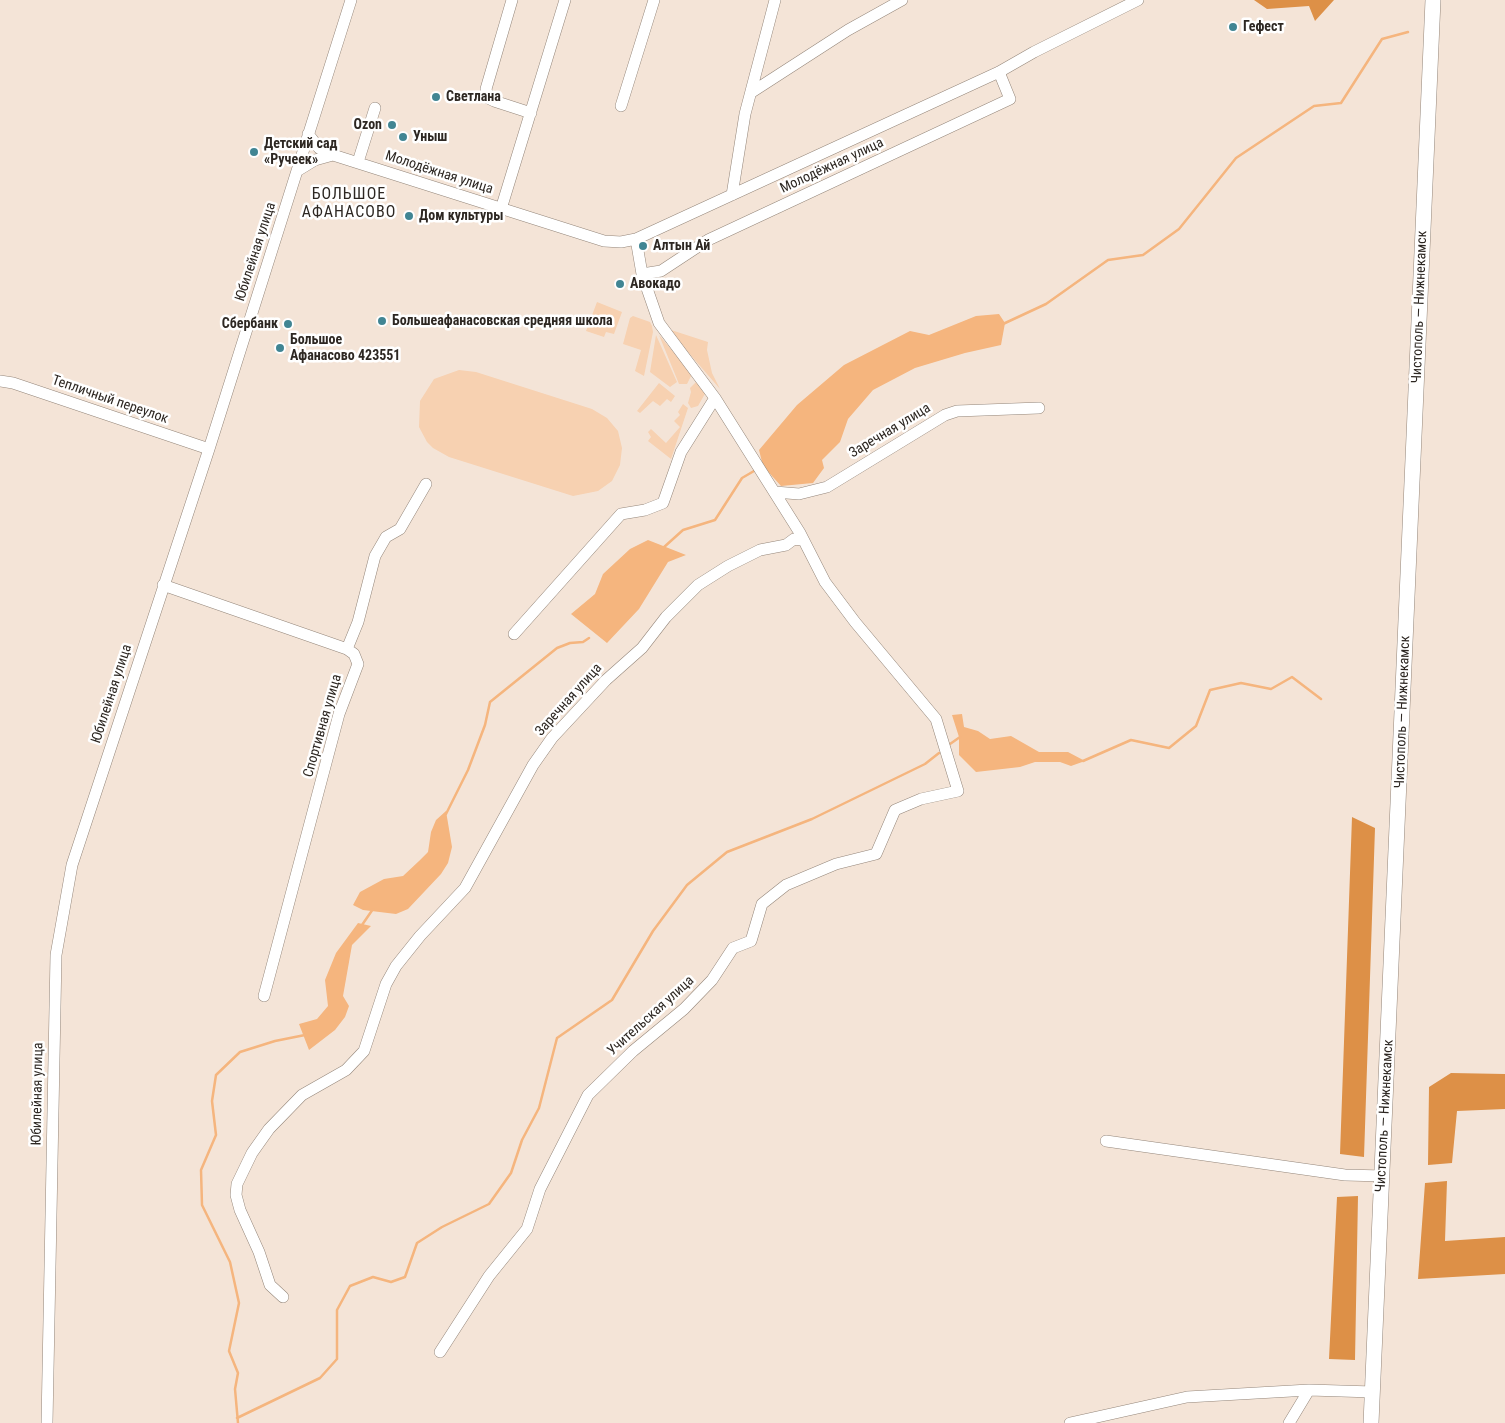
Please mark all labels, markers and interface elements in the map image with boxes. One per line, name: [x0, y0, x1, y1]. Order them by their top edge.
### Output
place label: Гефест: [1243, 19, 1284, 35]
marker: Гефест: [1227, 21, 1239, 33]
place label: Светлана: [446, 89, 501, 105]
marker: Светлана: [430, 91, 442, 103]
place label: Ozon: [353, 117, 382, 133]
marker: Ozon: [386, 119, 398, 131]
place label: Уныш: [413, 129, 447, 145]
marker: Уныш: [397, 131, 409, 143]
street label: Молодёжная улица: [778, 135, 886, 197]
place label: Детский сад «Ручеек»: [264, 136, 337, 168]
marker: Детский сад «Ручеек»: [248, 146, 260, 158]
street label: Молодёжная улица: [383, 148, 495, 198]
district label: БОЛЬШОЕ АФАНАСОВО: [301, 185, 397, 223]
street label: Юбилейная улица: [232, 200, 280, 304]
place label: Дом культуры: [419, 208, 503, 224]
marker: Дом культуры: [403, 210, 415, 222]
street label: Чистополь — Нижнекамск: [1409, 230, 1431, 384]
place label: Алтын Ай: [653, 238, 710, 254]
marker: Алтын Ай: [637, 240, 649, 252]
place label: Авокадо: [630, 276, 681, 292]
marker: Авокадо: [614, 278, 626, 290]
place label: Большеафанасовская средняя школа: [392, 313, 613, 329]
marker: Большеафанасовская средняя школа: [376, 315, 388, 327]
place label: Сбербанк: [222, 316, 278, 332]
marker: Сбербанк: [282, 318, 294, 330]
place label: Большое Афанасово 423551: [290, 332, 400, 364]
marker: Большое Афанасово 423551: [274, 342, 286, 354]
street label: Тепличный переулок: [50, 372, 170, 428]
street label: Заречная улица: [846, 400, 934, 462]
street label: Чистополь — Нижнекамск: [1392, 635, 1414, 789]
street label: Юбилейная улица: [88, 642, 136, 746]
street label: Заречная улица: [532, 660, 606, 740]
street label: Спортивная улица: [300, 673, 346, 779]
street label: Учительская улица: [604, 973, 698, 1059]
street label: Чистополь — Нижнекамск: [1373, 1039, 1397, 1193]
street label: Юбилейная улица: [29, 1042, 47, 1146]

